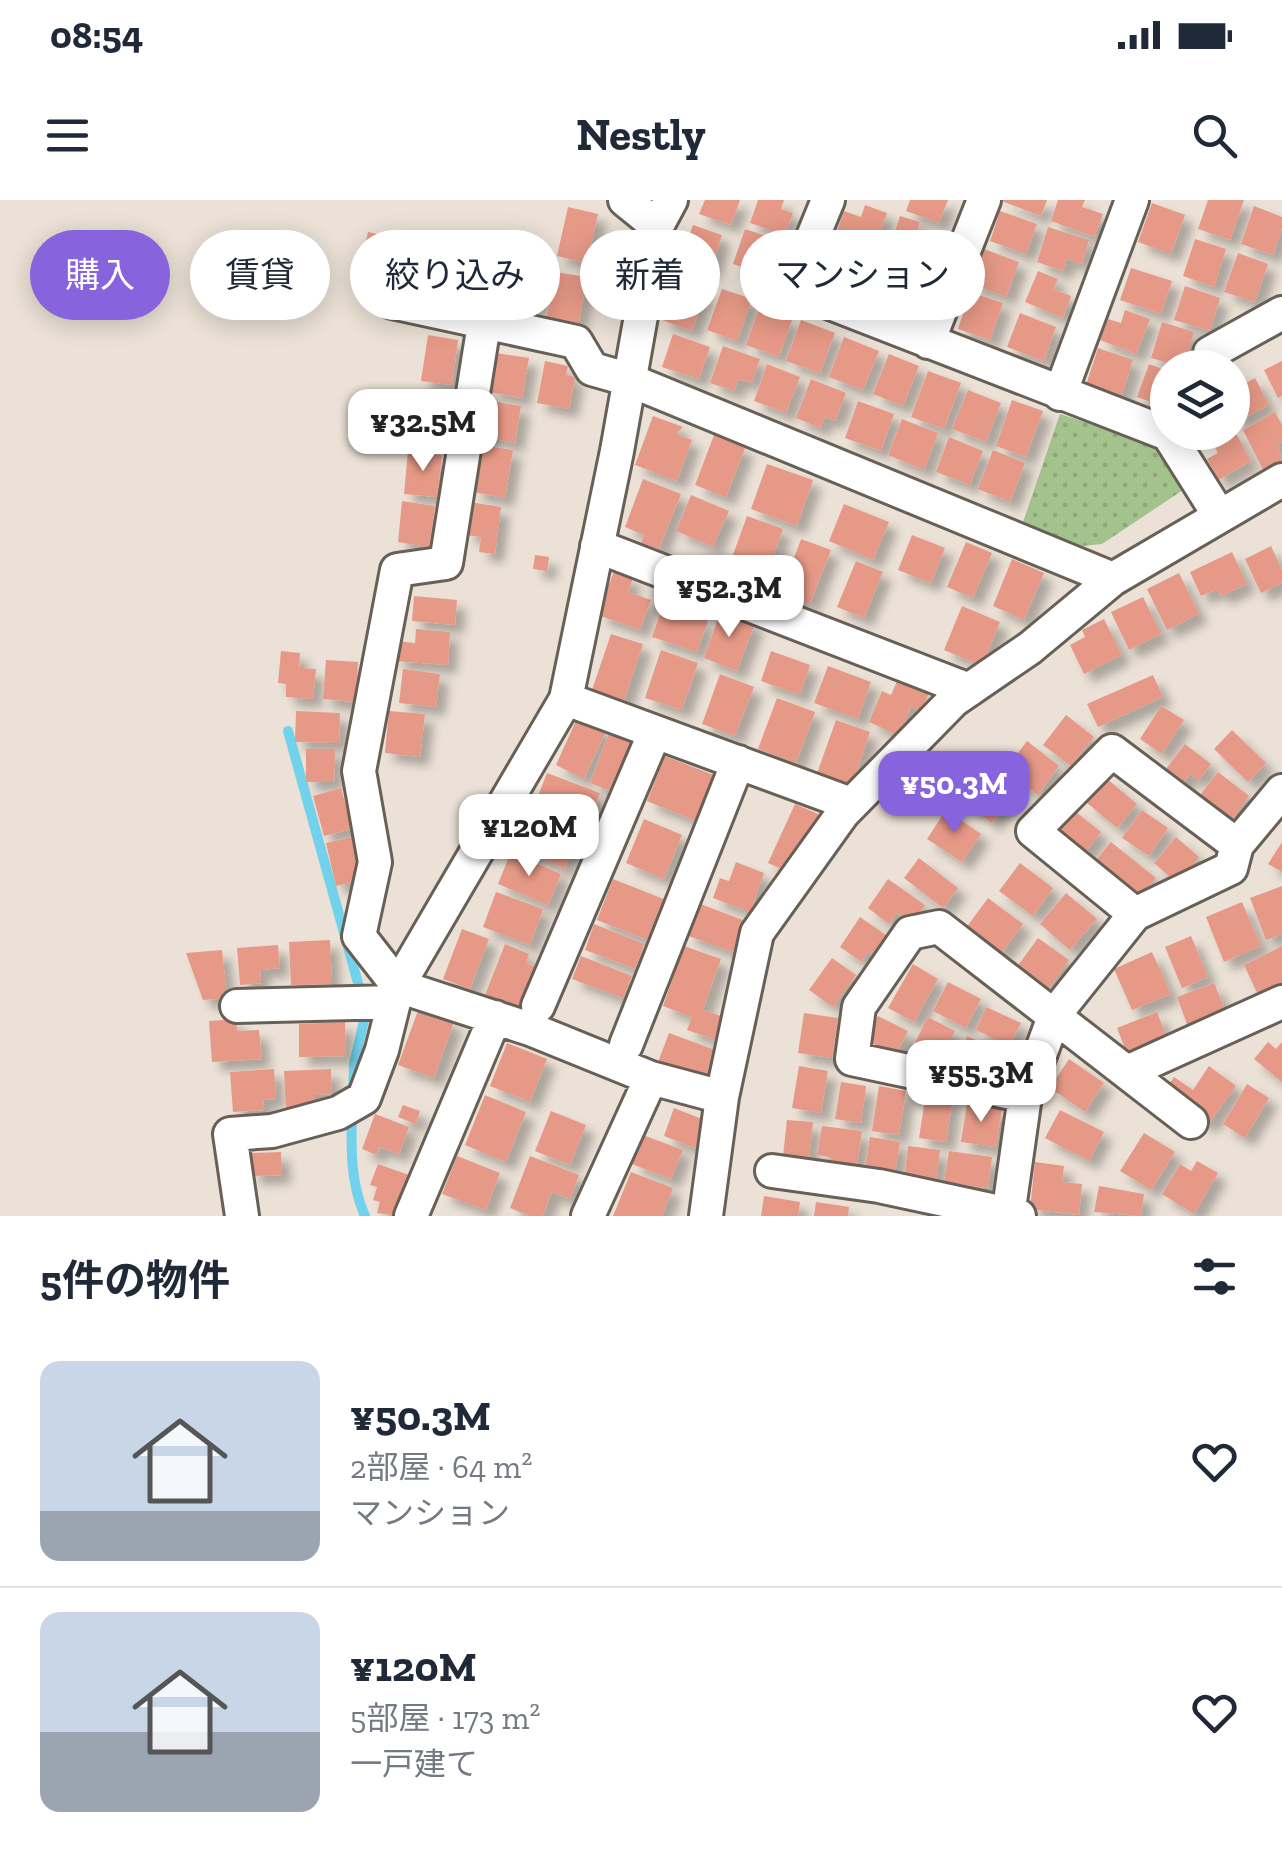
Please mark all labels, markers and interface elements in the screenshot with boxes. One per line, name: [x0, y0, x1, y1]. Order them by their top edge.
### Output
text: 08:54: [50, 12, 143, 58]
icon: menu: [40, 108, 95, 163]
text: Nestly: [576, 108, 706, 162]
icon: search: [1187, 108, 1242, 163]
chip: 購入: [30, 230, 170, 320]
chip: 賃貸: [190, 230, 330, 320]
chip: 絞り込み: [350, 230, 560, 320]
chip: 新着: [580, 230, 720, 320]
chip: マンション: [740, 230, 985, 320]
map controls: [1150, 350, 1250, 450]
button: layers: [1150, 350, 1250, 450]
pin: ¥32.5M: [342, 389, 504, 474]
text: ¥32.5M: [370, 402, 476, 440]
pin: ¥52.3M: [648, 555, 810, 640]
text: ¥52.3M: [676, 568, 782, 606]
pin: ¥50.3M: [873, 751, 1035, 836]
text: ¥50.3M: [900, 764, 1008, 802]
pin: ¥120M: [459, 794, 599, 879]
text: ¥120M: [481, 807, 577, 845]
pin: ¥55.3M: [900, 1040, 1062, 1125]
text: ¥55.3M: [928, 1053, 1034, 1091]
icon: filters: [1187, 1249, 1242, 1304]
text: 5件の物件: [40, 1255, 230, 1306]
text: ¥50.3M: [350, 1390, 491, 1441]
icon: home: [120, 1401, 240, 1521]
icon: heart: [1187, 1434, 1242, 1489]
text: 2部屋 · 64 m²: [350, 1448, 532, 1486]
text: マンション: [350, 1494, 510, 1532]
text: ¥120M: [350, 1641, 477, 1692]
icon: home: [120, 1652, 240, 1772]
icon: heart: [1187, 1685, 1242, 1740]
text: 5部屋 · 173 m²: [350, 1699, 540, 1737]
text: 一戸建て: [350, 1745, 478, 1783]

